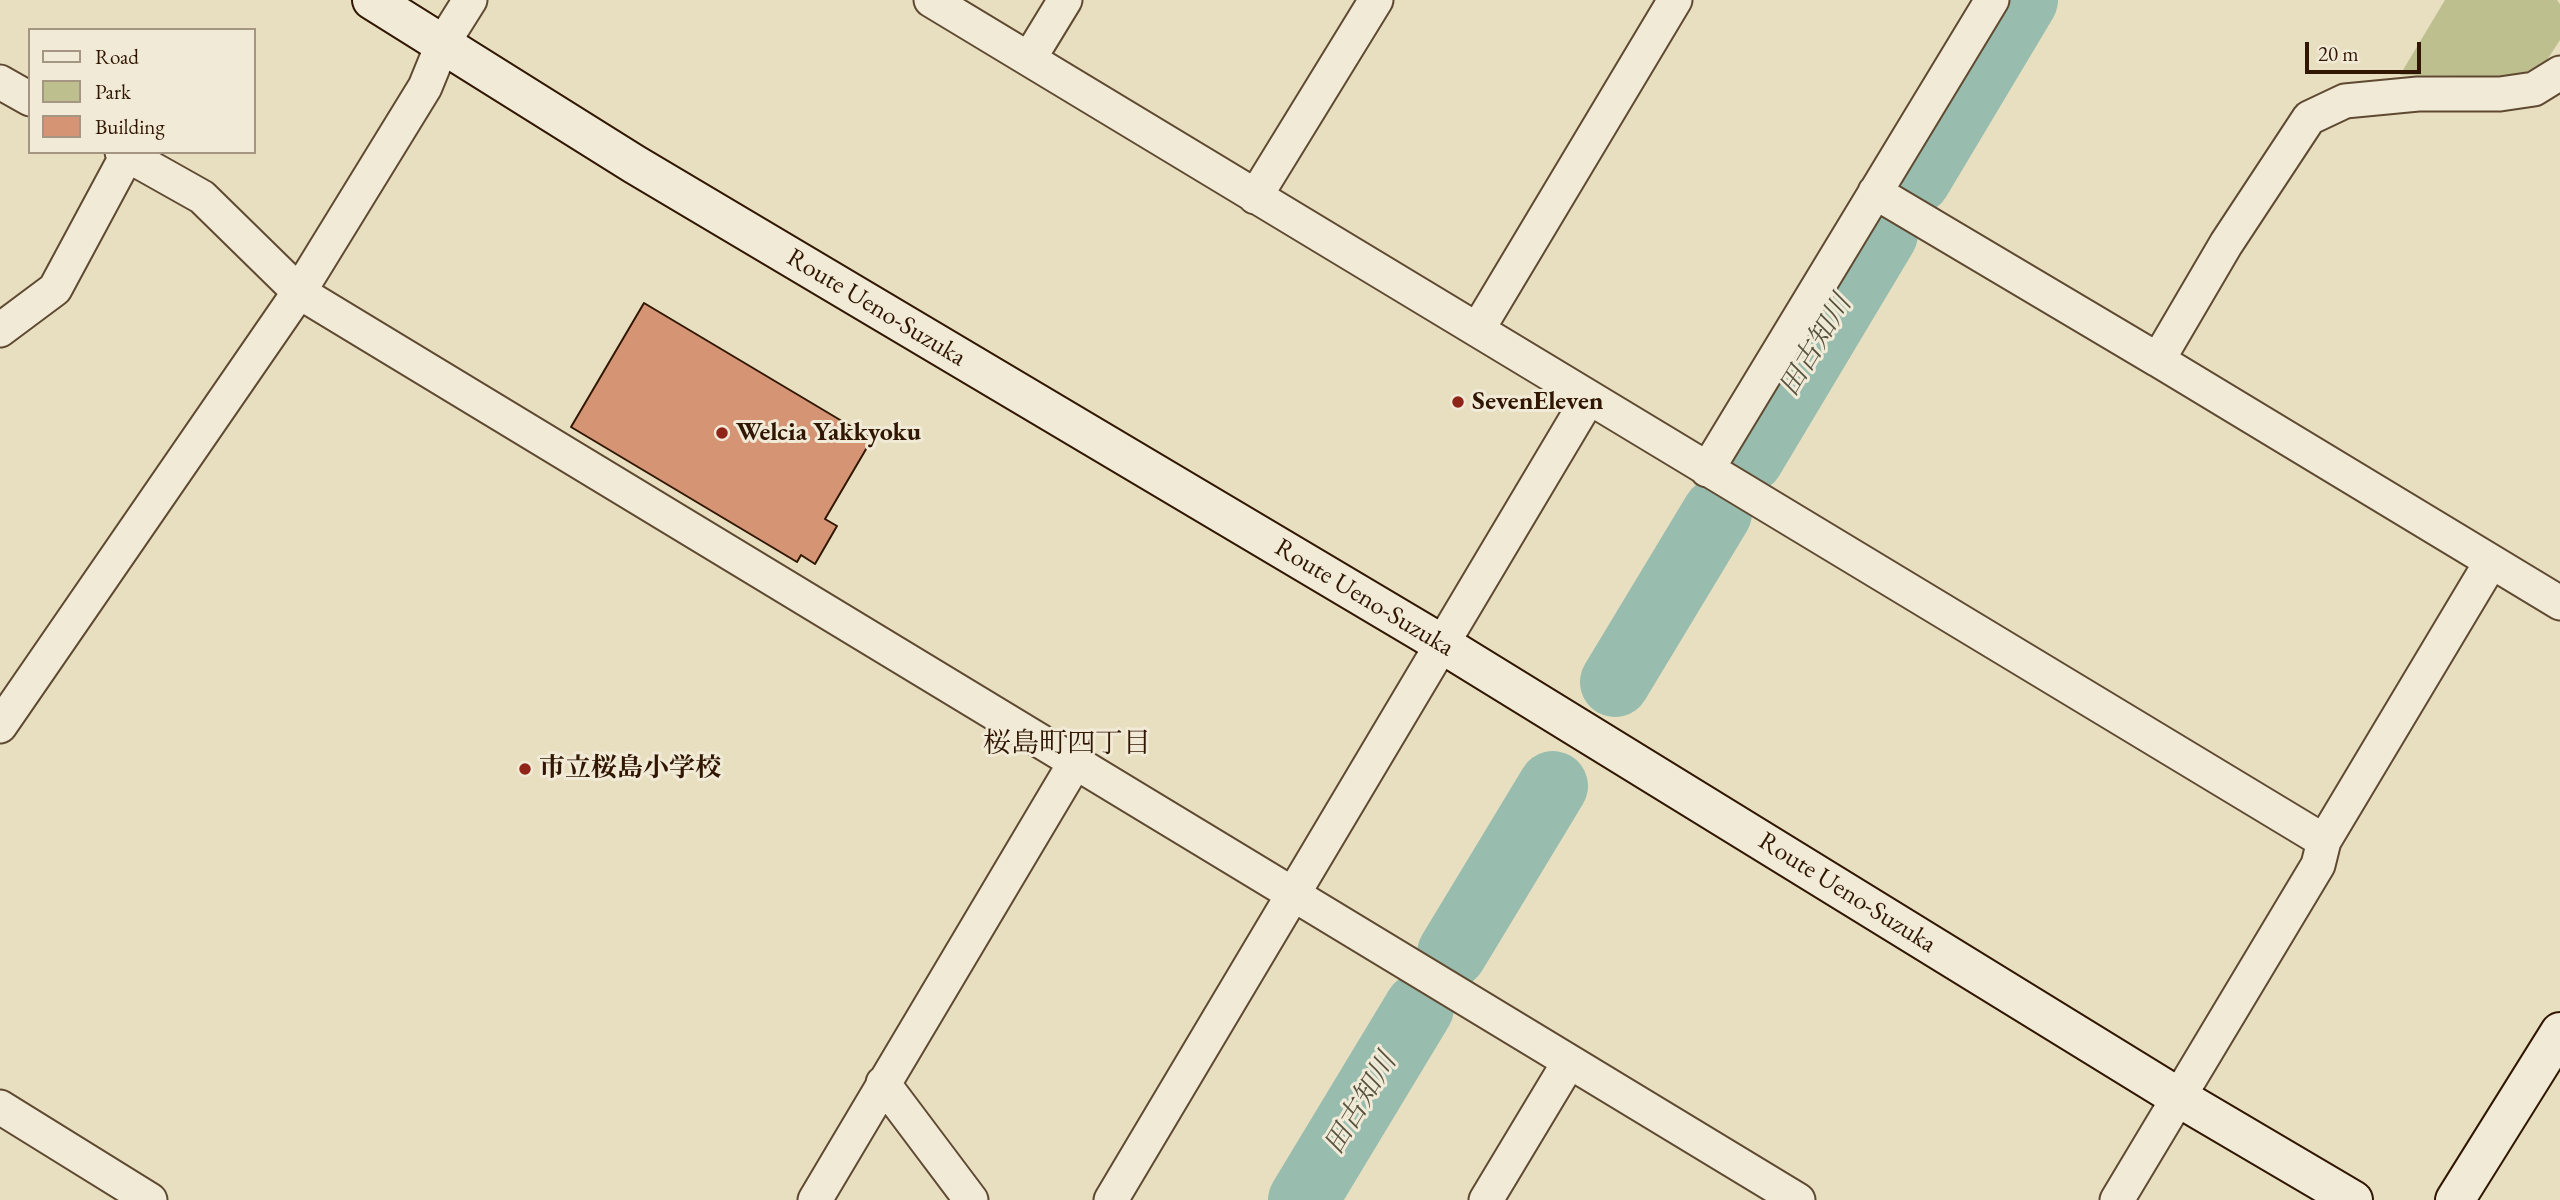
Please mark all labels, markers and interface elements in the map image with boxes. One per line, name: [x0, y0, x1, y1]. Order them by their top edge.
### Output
legend: [28, 28, 256, 154]
scale bar: [2308, 28, 2424, 72]
text: 20 m: [2318, 40, 2359, 67]
text: Road: [95, 43, 139, 70]
text: Park: [95, 78, 131, 105]
text: Building: [95, 113, 165, 140]
street label: Route Ueno-Suzuka: [781, 242, 971, 374]
water label: 田古知川: [1773, 289, 1859, 403]
place label: SevenEleven: [1472, 386, 1604, 418]
marker: SevenEleven: [1450, 394, 1466, 410]
place label: Welcia Yakkyoku: [736, 417, 921, 449]
marker: Welcia Yakkyoku: [714, 425, 730, 441]
street label: Route Ueno-Suzuka: [1269, 532, 1459, 664]
district label: 桜島町四丁目: [983, 727, 1151, 761]
place label: 市立桜島小学校: [539, 753, 721, 785]
marker: 市立桜島小学校: [517, 761, 533, 777]
street label: Route Ueno-Suzuka: [1752, 826, 1942, 960]
water label: 田古知川: [1318, 1047, 1404, 1161]

